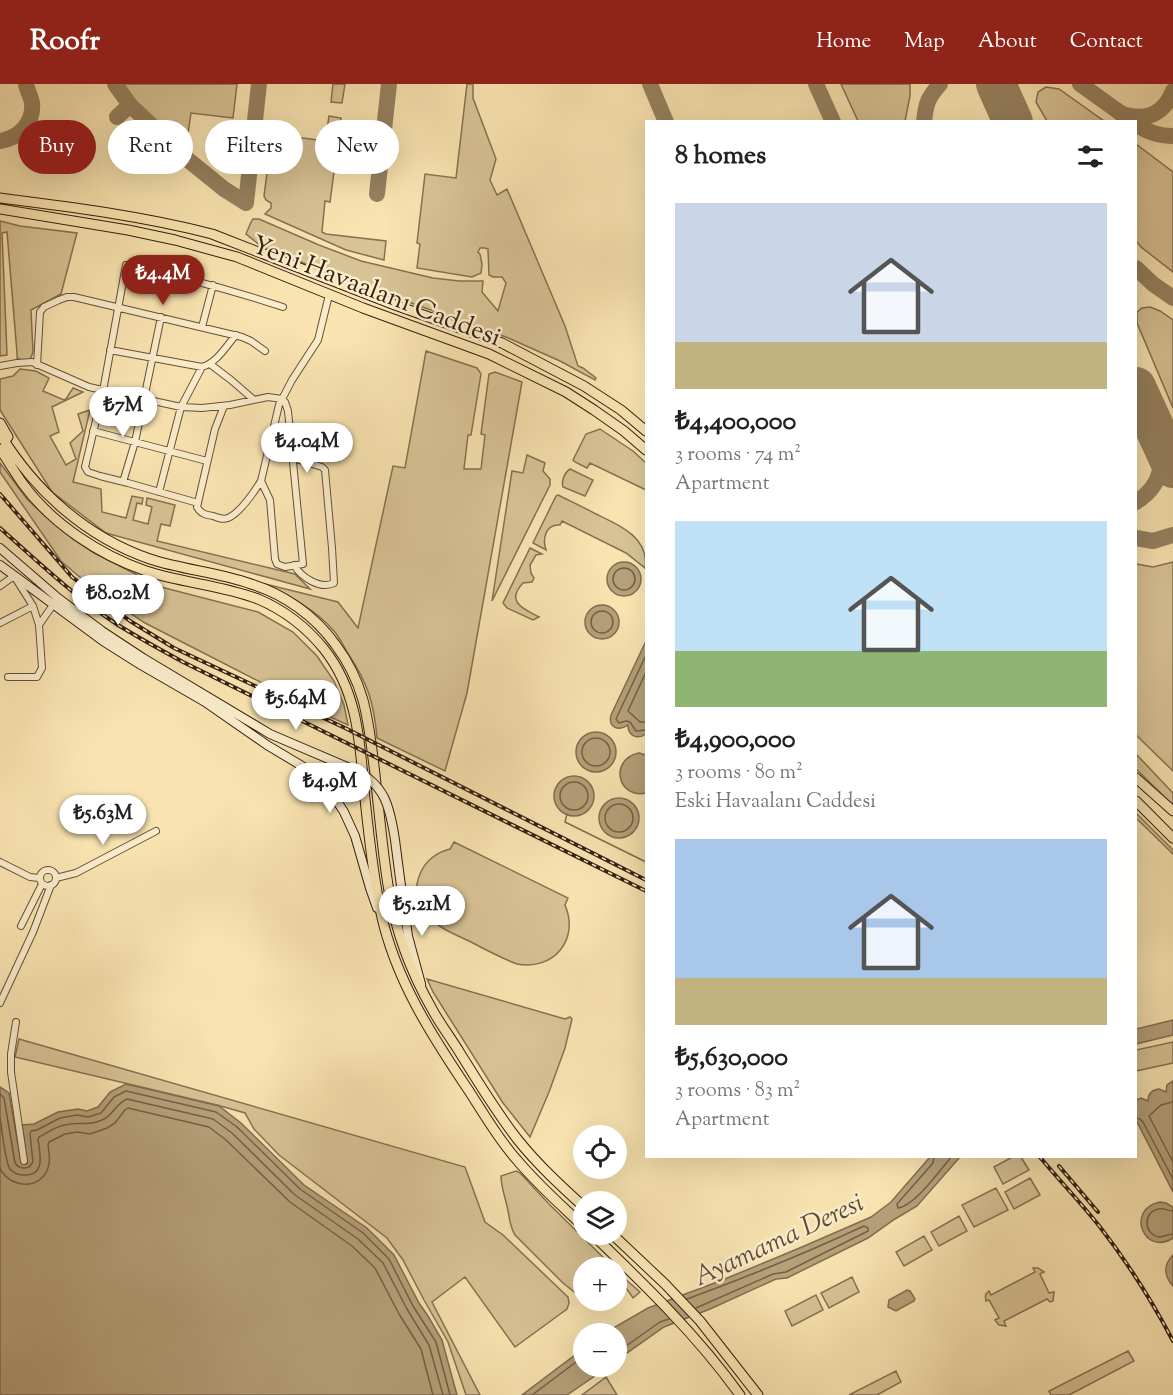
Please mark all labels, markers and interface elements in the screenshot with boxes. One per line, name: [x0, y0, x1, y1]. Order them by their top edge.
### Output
text: Roofr: [30, 22, 100, 62]
text: Home: [816, 27, 871, 57]
text: Map: [904, 27, 945, 57]
text: About: [978, 27, 1037, 57]
text: Contact: [1070, 27, 1143, 57]
chip: Buy: [18, 120, 96, 174]
chip: Rent: [108, 120, 193, 174]
chip: Filters: [205, 120, 303, 174]
chip: New: [315, 120, 399, 174]
text: 8 homes: [675, 138, 766, 175]
icon: filters: [1074, 140, 1107, 173]
street label: Yeni Havaalanı Caddesi: [246, 228, 506, 357]
icon: home: [837, 242, 945, 350]
pin: ₺4.4M: [121, 255, 205, 306]
text: ₺4.4M: [135, 260, 191, 289]
pin: ₺7M: [94, 387, 152, 438]
text: ₺7M: [103, 392, 143, 421]
text: ₺4,400,000: [675, 404, 796, 441]
pin: ₺4.04M: [258, 423, 356, 474]
text: ₺4.04M: [275, 428, 339, 457]
text: 3 rooms · 74 m²: [675, 441, 801, 470]
text: Apartment: [675, 470, 770, 499]
icon: home: [837, 560, 945, 668]
pin: ₺8.02M: [69, 575, 167, 626]
text: ₺8.02M: [86, 580, 150, 609]
pin: ₺5.64M: [247, 680, 345, 731]
text: ₺5.64M: [266, 685, 326, 714]
text: ₺4,900,000: [675, 722, 795, 759]
text: 3 rooms · 80 m²: [675, 759, 803, 788]
pin: ₺4.9M: [288, 763, 372, 814]
text: ₺4.9M: [303, 768, 357, 797]
text: Eski Havaalanı Caddesi: [675, 788, 876, 817]
pin: ₺5.63M: [54, 795, 152, 846]
text: ₺5.63M: [73, 800, 133, 829]
icon: home: [837, 878, 945, 986]
pin: ₺5.21M: [373, 886, 471, 937]
text: ₺5.21M: [393, 891, 451, 920]
text: ₺5,630,000: [675, 1040, 788, 1077]
text: 3 rooms · 83 m²: [675, 1077, 800, 1106]
text: Apartment: [675, 1106, 770, 1135]
map controls: [573, 1125, 627, 1377]
button: locate: [573, 1125, 627, 1179]
water label: Ayamama Deresi: [688, 1185, 871, 1298]
button: layers: [573, 1191, 627, 1245]
button: +: [573, 1257, 627, 1311]
button: −: [573, 1323, 627, 1377]

